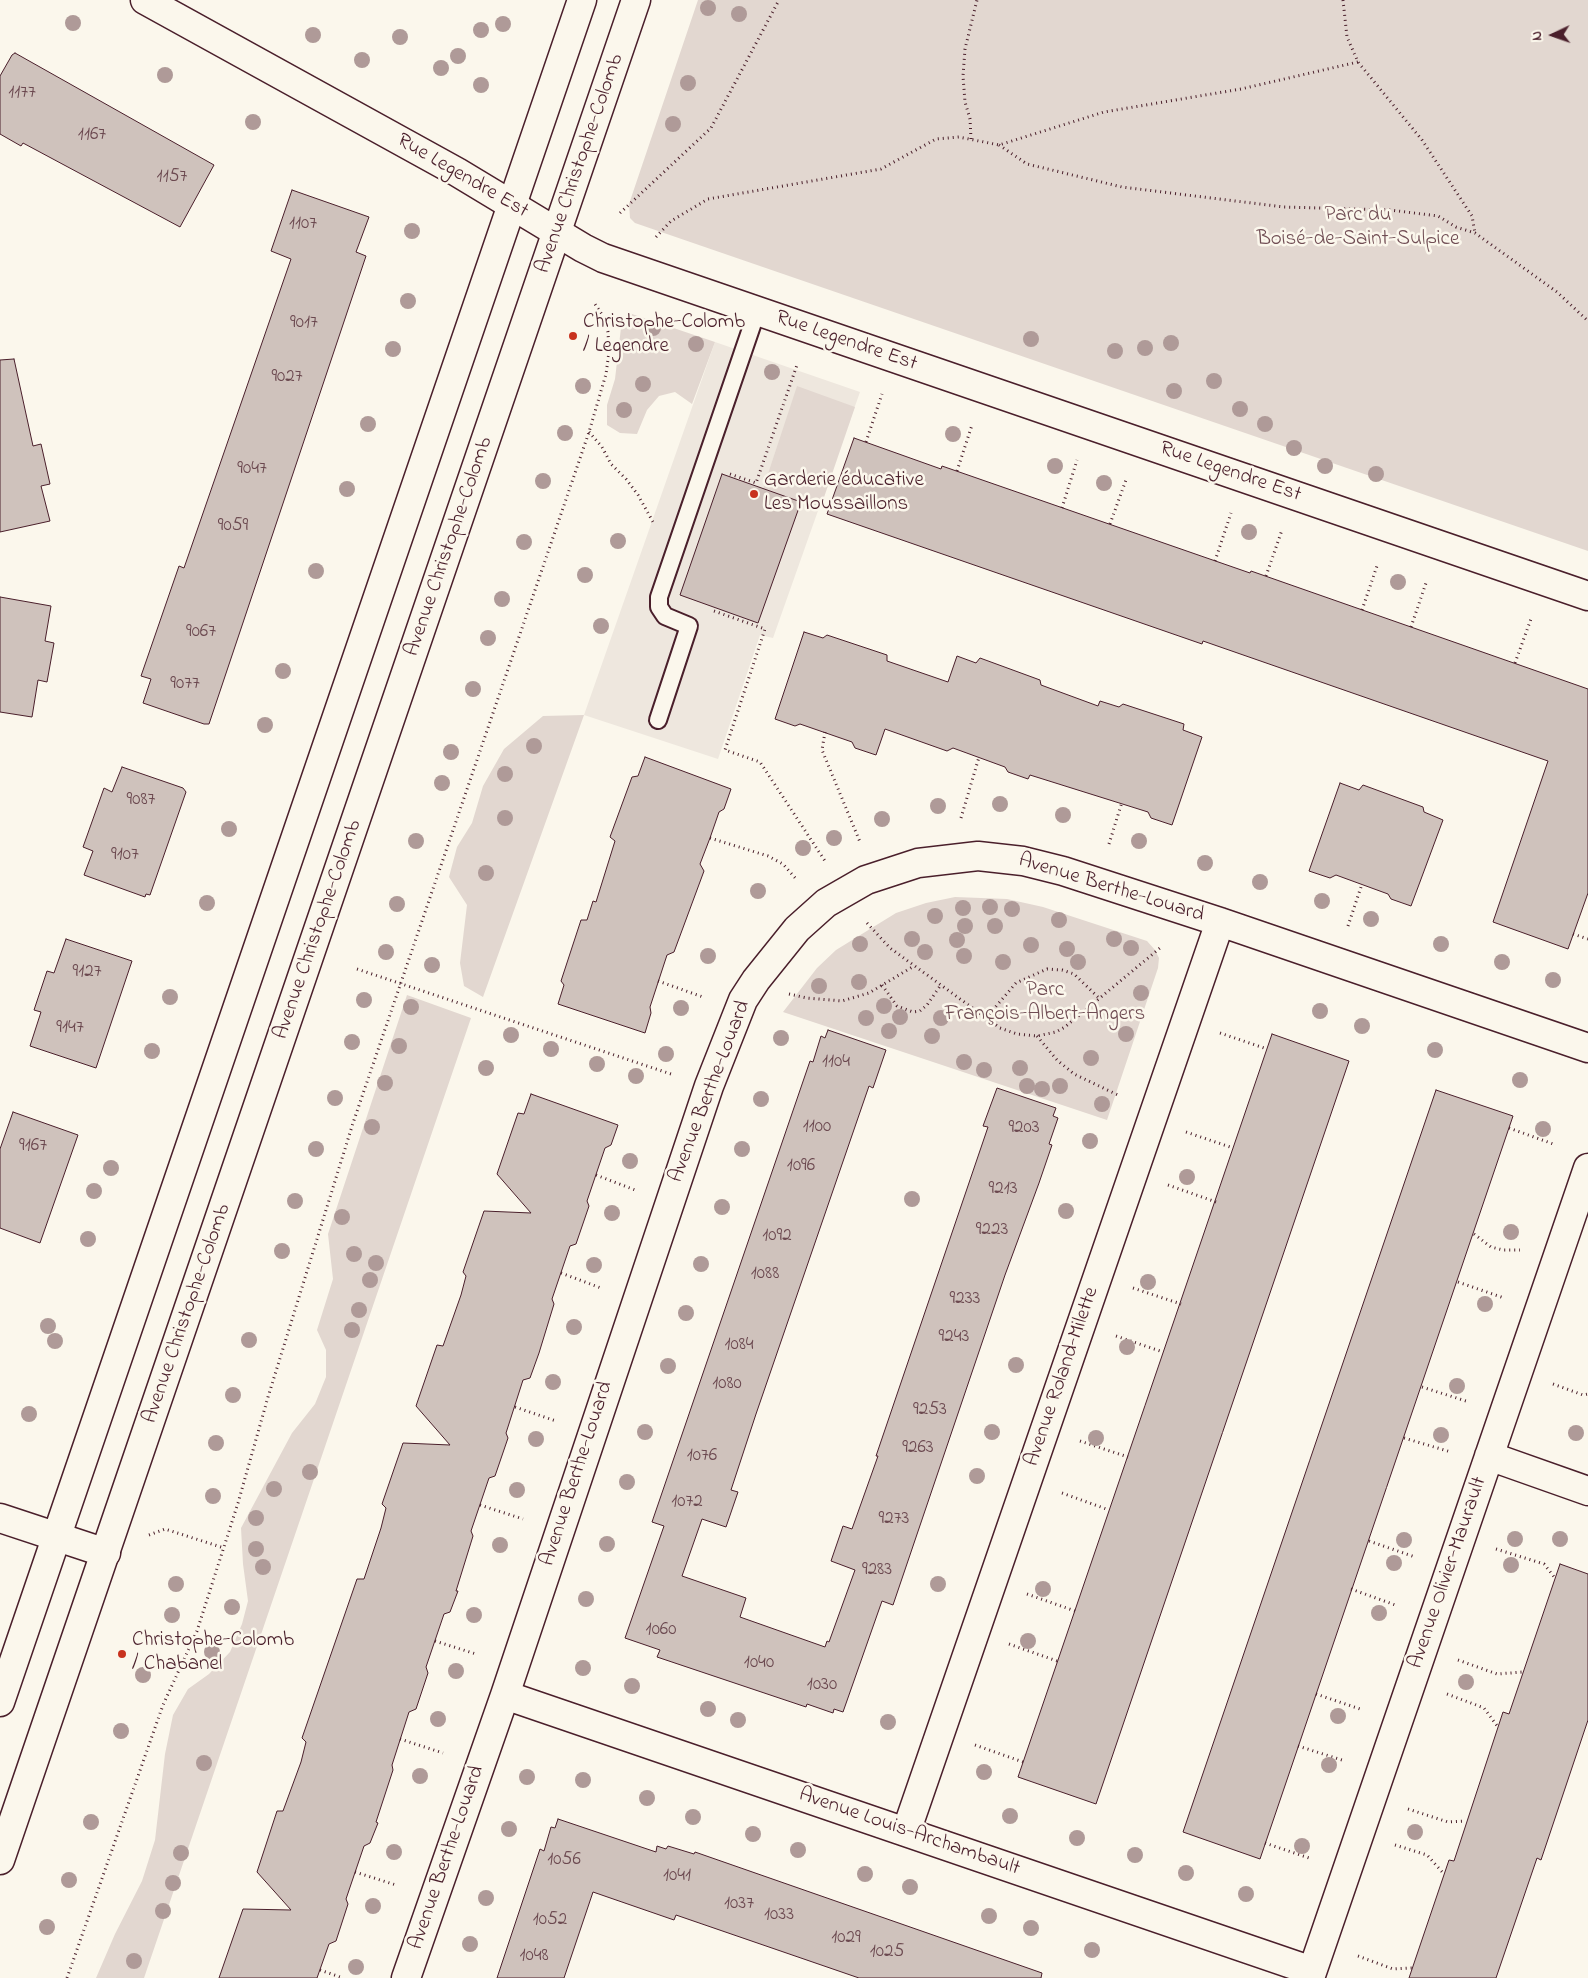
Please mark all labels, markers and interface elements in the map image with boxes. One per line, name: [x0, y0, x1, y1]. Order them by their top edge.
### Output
north arrow: [1528, 10, 1578, 60]
text: N: [1527, 31, 1548, 41]
street label: Avenue Christophe-Colomb: [532, 51, 630, 277]
house number: 1177: [8, 83, 36, 105]
house number: 1167: [78, 125, 106, 147]
street label: Rue Legendre Est: [392, 129, 532, 225]
house number: 1157: [157, 167, 187, 189]
park label: Parc du Boisé-de-Saint-Sulpice: [1257, 204, 1459, 254]
house number: 1107: [289, 214, 317, 236]
street label: Rue Legendre Est: [772, 306, 920, 378]
place label: Christophe-Colomb / Legendre: [583, 311, 745, 361]
house number: 9017: [290, 313, 318, 335]
marker: Christophe-Colomb / Legendre: [567, 330, 579, 342]
house number: 9027: [271, 367, 303, 389]
street label: Avenue Christophe-Colomb: [401, 434, 499, 660]
street label: Rue Legendre Est: [1156, 437, 1304, 509]
house number: 9047: [237, 459, 267, 481]
place label: Garderie éducative Les Moussaillons: [764, 469, 924, 519]
marker: Garderie éducative Les Moussaillons: [748, 488, 760, 500]
house number: 9059: [218, 516, 248, 538]
house number: 9067: [186, 622, 216, 644]
house number: 9077: [170, 674, 200, 696]
house number: 9087: [127, 790, 155, 812]
street label: Avenue Christophe-Colomb: [270, 817, 368, 1043]
house number: 9107: [111, 845, 139, 867]
street label: Avenue Berthe-Louard: [1015, 849, 1207, 929]
house number: 9127: [72, 962, 102, 984]
park label: Parc François-Albert-Angers: [945, 979, 1145, 1029]
street label: Avenue Berthe-Louard: [665, 998, 757, 1186]
house number: 9147: [56, 1018, 84, 1040]
house number: 1104: [822, 1052, 850, 1074]
house number: 1100: [803, 1117, 831, 1139]
house number: 9203: [1008, 1118, 1040, 1140]
house number: 9167: [19, 1136, 47, 1158]
house number: 1096: [787, 1156, 815, 1178]
house number: 9213: [988, 1179, 1018, 1201]
street label: Avenue Christophe-Colomb: [139, 1201, 237, 1427]
house number: 9223: [976, 1220, 1008, 1242]
house number: 1092: [762, 1226, 792, 1248]
house number: 1088: [751, 1264, 779, 1286]
street label: Avenue Roland-Milette: [1021, 1284, 1105, 1470]
house number: 9233: [950, 1289, 980, 1311]
house number: 9243: [939, 1327, 969, 1349]
house number: 1084: [724, 1335, 754, 1357]
house number: 1080: [712, 1374, 742, 1396]
street label: Avenue Berthe-Louard: [536, 1378, 620, 1570]
house number: 9253: [913, 1400, 947, 1422]
house number: 9263: [902, 1438, 934, 1460]
house number: 1076: [687, 1446, 717, 1468]
street label: Avenue Olivier-Maurault: [1404, 1474, 1494, 1672]
house number: 1072: [671, 1492, 703, 1514]
house number: 9273: [879, 1509, 909, 1531]
house number: 9283: [862, 1560, 892, 1582]
house number: 1060: [646, 1620, 676, 1642]
place label: Christophe-Colomb / Chabanel: [132, 1629, 294, 1679]
marker: Christophe-Colomb / Chabanel: [116, 1648, 128, 1660]
house number: 1040: [744, 1653, 774, 1675]
house number: 1030: [807, 1675, 837, 1697]
street label: Avenue Berthe-Louard: [405, 1763, 491, 1953]
street label: Avenue Louis-Archambault: [795, 1783, 1023, 1883]
house number: 1056: [547, 1850, 581, 1872]
house number: 1041: [663, 1866, 691, 1888]
house number: 1037: [724, 1894, 754, 1916]
house number: 1033: [764, 1905, 794, 1927]
house number: 1052: [533, 1910, 567, 1932]
house number: 1029: [831, 1928, 861, 1950]
house number: 1025: [870, 1942, 904, 1964]
house number: 1048: [519, 1946, 549, 1968]

